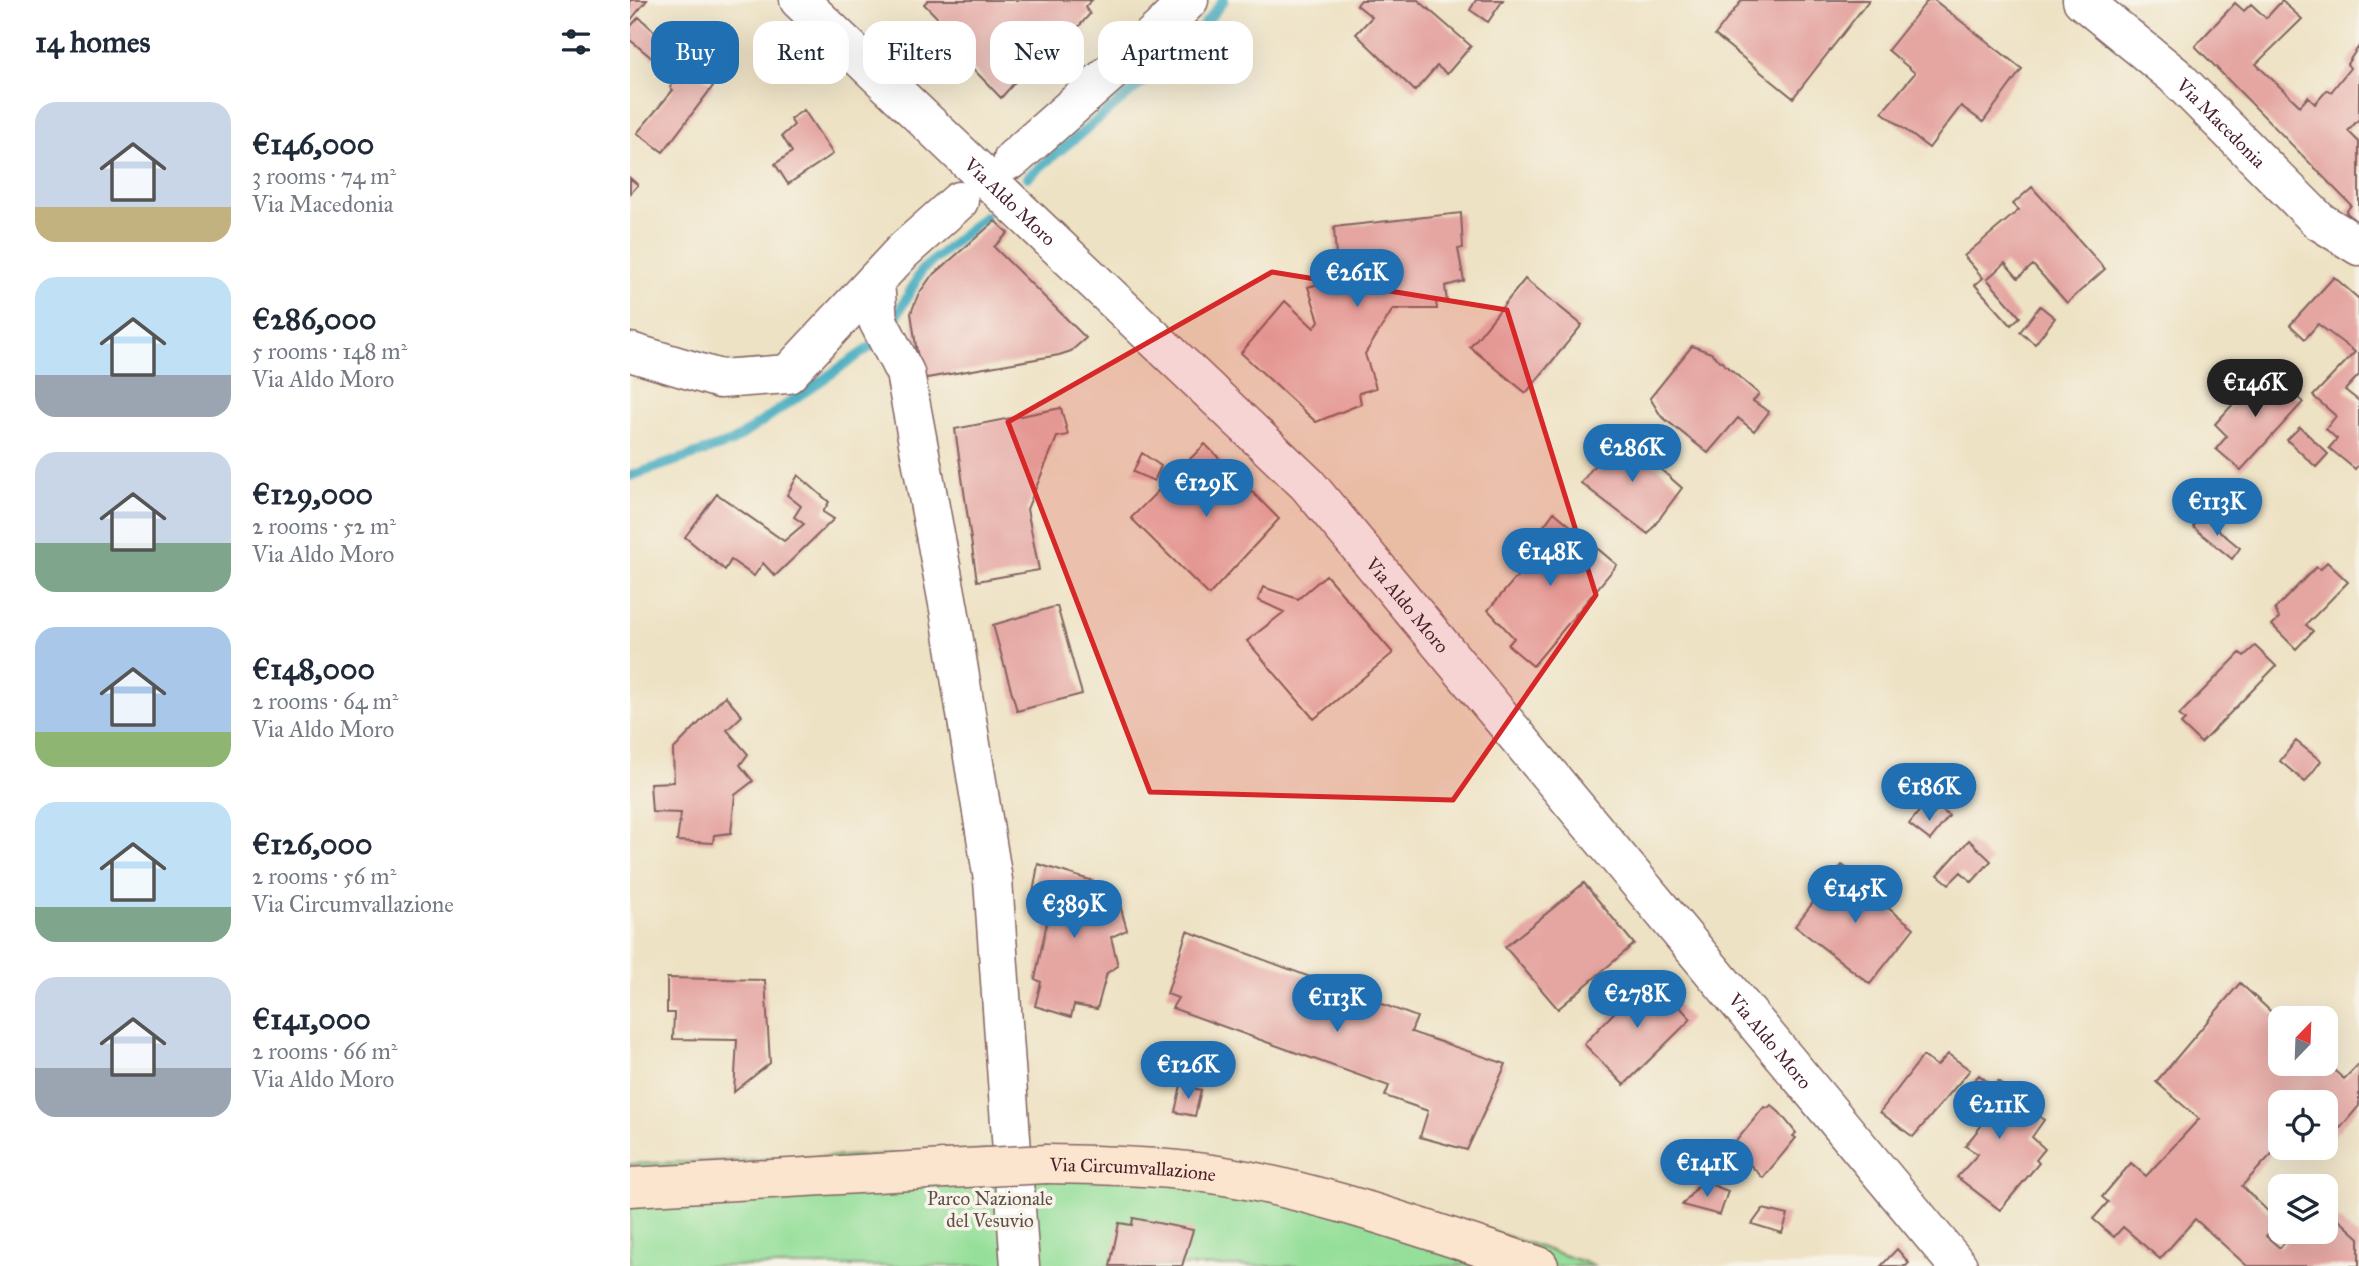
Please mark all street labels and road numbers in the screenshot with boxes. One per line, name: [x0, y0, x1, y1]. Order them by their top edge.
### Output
street label: Via Macedonia: [2171, 72, 2271, 173]
street label: Via Aldo Moro: [959, 152, 1061, 250]
street label: Via Aldo Moro: [1361, 552, 1454, 658]
street label: Via Aldo Moro: [1723, 987, 1817, 1093]
street label: Via Circumvallazione: [1048, 1153, 1218, 1186]

